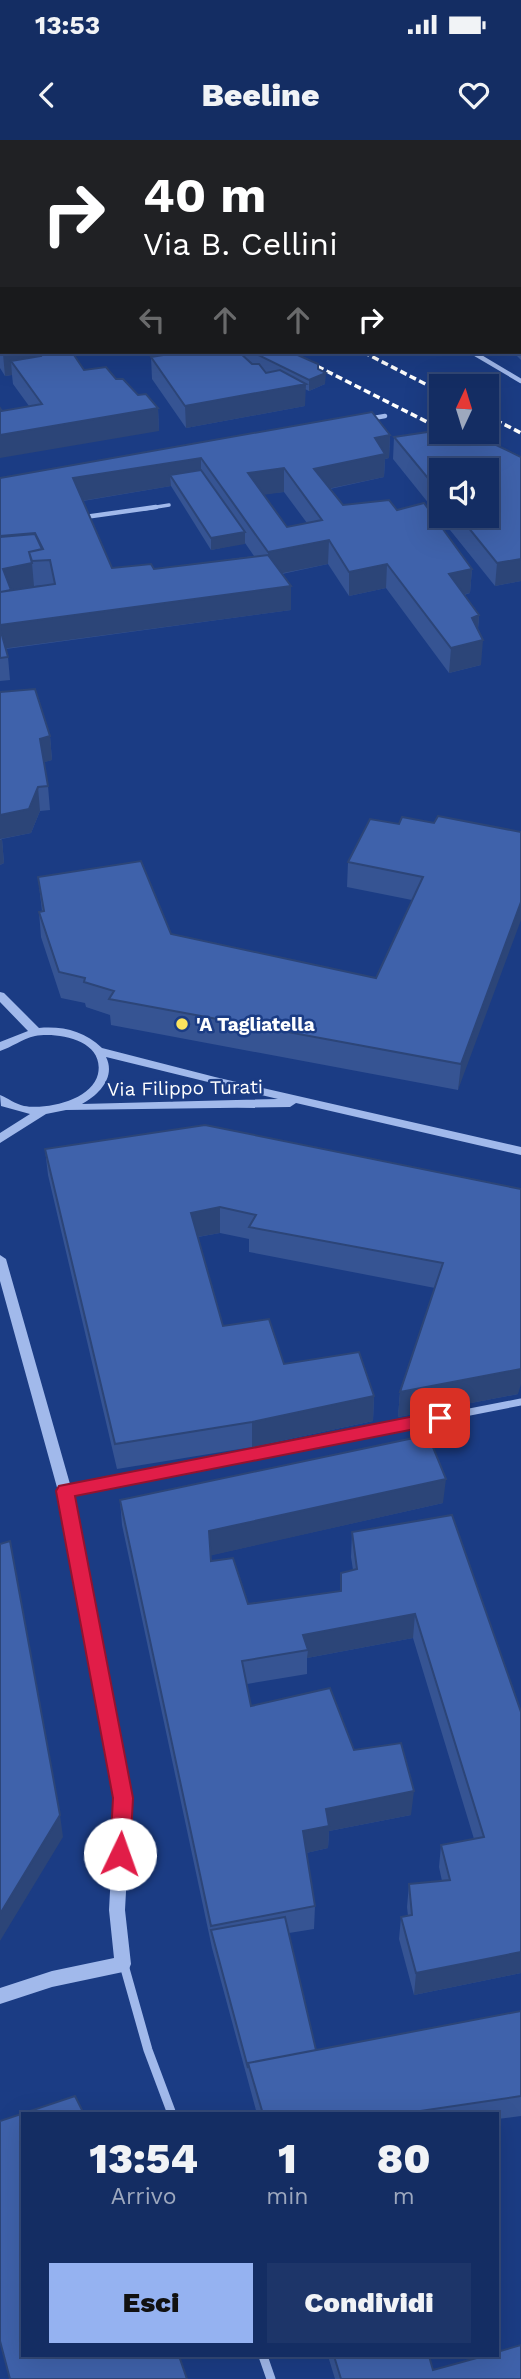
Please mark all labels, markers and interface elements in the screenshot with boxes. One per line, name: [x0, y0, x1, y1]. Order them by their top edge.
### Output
text: 13:53: [35, 10, 100, 40]
icon: back: [28, 76, 66, 114]
text: Beeline: [201, 76, 320, 114]
icon: heart: [455, 76, 493, 114]
text: 40 m: [143, 166, 266, 224]
icon: right: [28, 168, 119, 259]
text: Via B. Cellini: [143, 225, 338, 263]
icon: left: [133, 301, 171, 339]
icon: ahead: [206, 301, 244, 339]
icon: ahead: [279, 301, 317, 339]
icon: right: [352, 301, 390, 339]
north arrow: [429, 374, 499, 444]
map controls: [429, 374, 499, 528]
button: sound: [429, 458, 499, 528]
place label: 'A Tagliatella: [196, 1013, 315, 1036]
marker: 'A Tagliatella: [174, 1016, 190, 1032]
street label: Via Filippo Turati: [107, 1075, 263, 1101]
pin: [410, 1388, 470, 1448]
icon: arrive: [421, 1399, 459, 1437]
position arrow: [83, 1817, 157, 1891]
text: 13:54: [89, 2134, 198, 2183]
text: 1: [278, 2134, 297, 2183]
text: 80: [377, 2134, 431, 2183]
text: Arrivo: [111, 2183, 177, 2210]
text: min: [266, 2183, 309, 2210]
text: m: [393, 2183, 415, 2210]
button: Esci: [49, 2263, 253, 2343]
button: Condividi: [267, 2263, 471, 2343]

